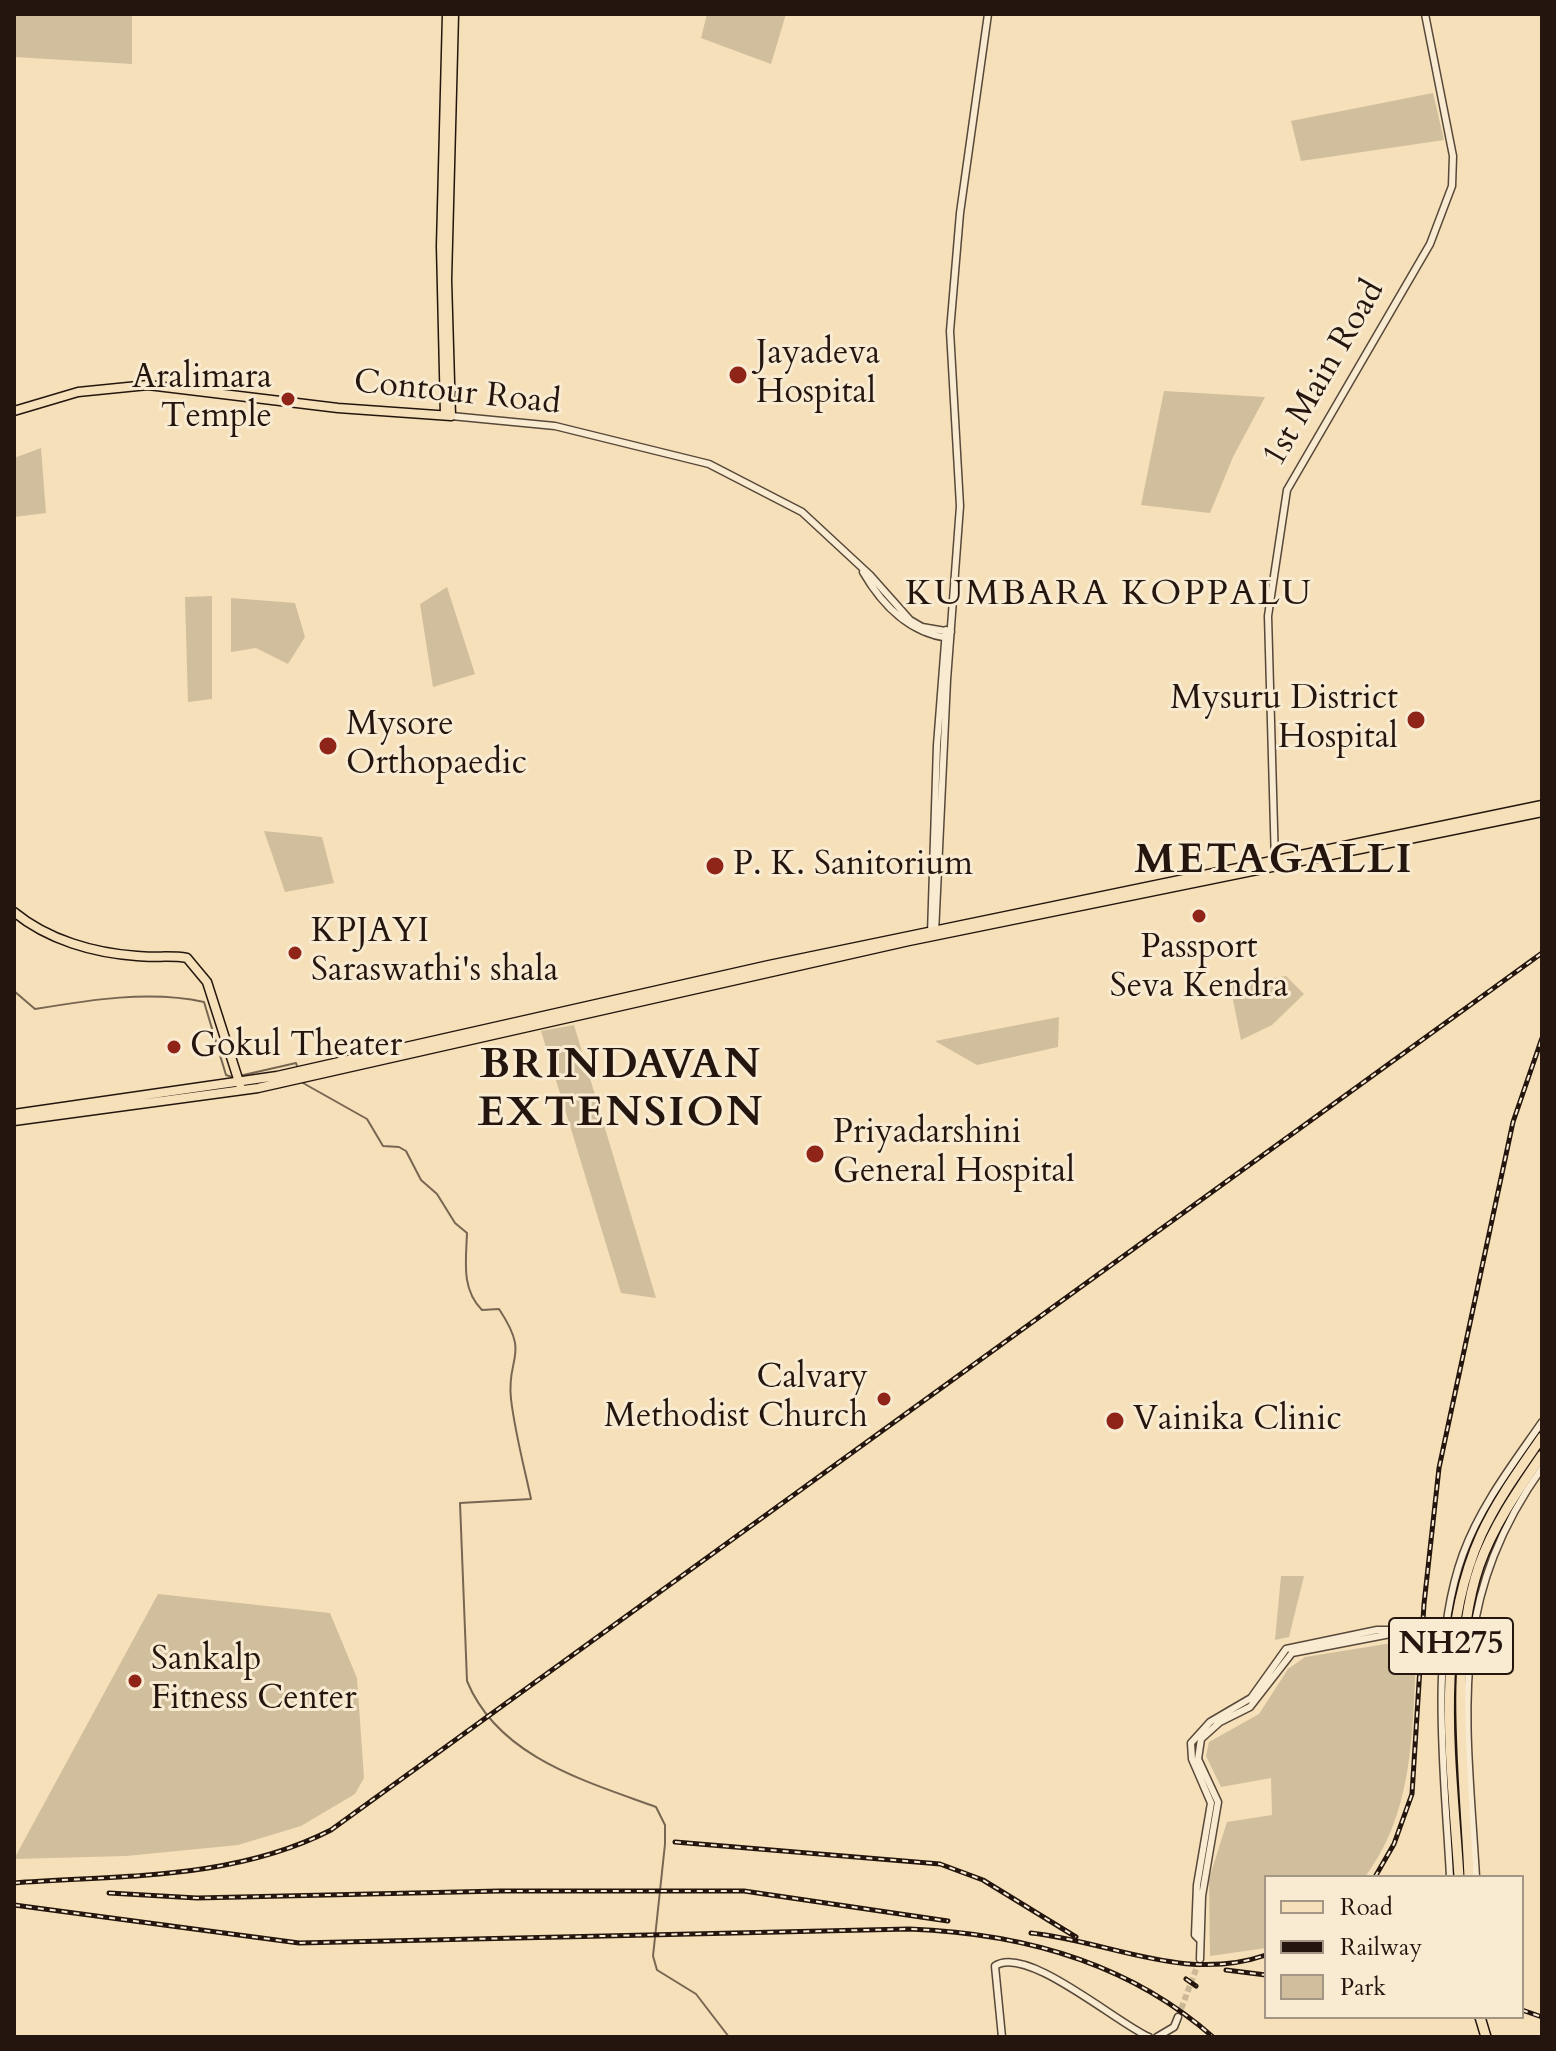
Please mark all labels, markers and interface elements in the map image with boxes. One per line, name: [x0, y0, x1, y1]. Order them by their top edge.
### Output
street label: 1st Main Road: [1255, 274, 1395, 474]
place label: Jayadeva Hospital: [756, 335, 880, 414]
place label: Aralimara Temple: [132, 359, 272, 438]
street label: Contour Road: [352, 363, 562, 425]
marker: Jayadeva Hospital: [727, 364, 749, 386]
marker: Aralimara Temple: [279, 390, 297, 408]
district label: KUMBARA KOPPALU: [905, 574, 1313, 618]
place label: Mysuru District Hospital: [1170, 680, 1398, 760]
place label: Mysore Orthopaedic: [346, 706, 527, 786]
marker: Mysuru District Hospital: [1405, 709, 1427, 731]
marker: Mysore Orthopaedic: [317, 735, 339, 757]
district label: METAGALLI: [1134, 837, 1414, 887]
place label: P. K. Sanitorium: [733, 846, 973, 886]
marker: P. K. Sanitorium: [704, 855, 726, 877]
marker: Passport Seva Kendra: [1190, 907, 1208, 925]
place label: KPJAYI Saraswathi's shala: [311, 913, 558, 992]
place label: Passport Seva Kendra: [1110, 929, 1288, 1008]
marker: KPJAYI Saraswathi's shala: [286, 944, 304, 962]
place label: Gokul Theater: [190, 1027, 402, 1067]
marker: Gokul Theater: [165, 1038, 183, 1056]
district label: BRINDAVAN EXTENSION: [478, 1042, 764, 1140]
place label: Priyadarshini General Hospital: [833, 1114, 1075, 1194]
marker: Priyadarshini General Hospital: [804, 1143, 826, 1165]
place label: Calvary Methodist Church: [604, 1359, 868, 1438]
marker: Calvary Methodist Church: [875, 1390, 893, 1408]
place label: Vainika Clinic: [1133, 1401, 1342, 1441]
marker: Vainika Clinic: [1104, 1410, 1126, 1432]
road number: NH275: [1389, 1618, 1513, 1674]
place label: Sankalp Fitness Center: [151, 1641, 357, 1720]
marker: Sankalp Fitness Center: [126, 1672, 144, 1690]
legend: [1264, 1875, 1524, 2019]
text: Road: [1340, 1891, 1393, 1924]
text: Railway: [1340, 1931, 1422, 1964]
text: Park: [1340, 1971, 1386, 2004]

